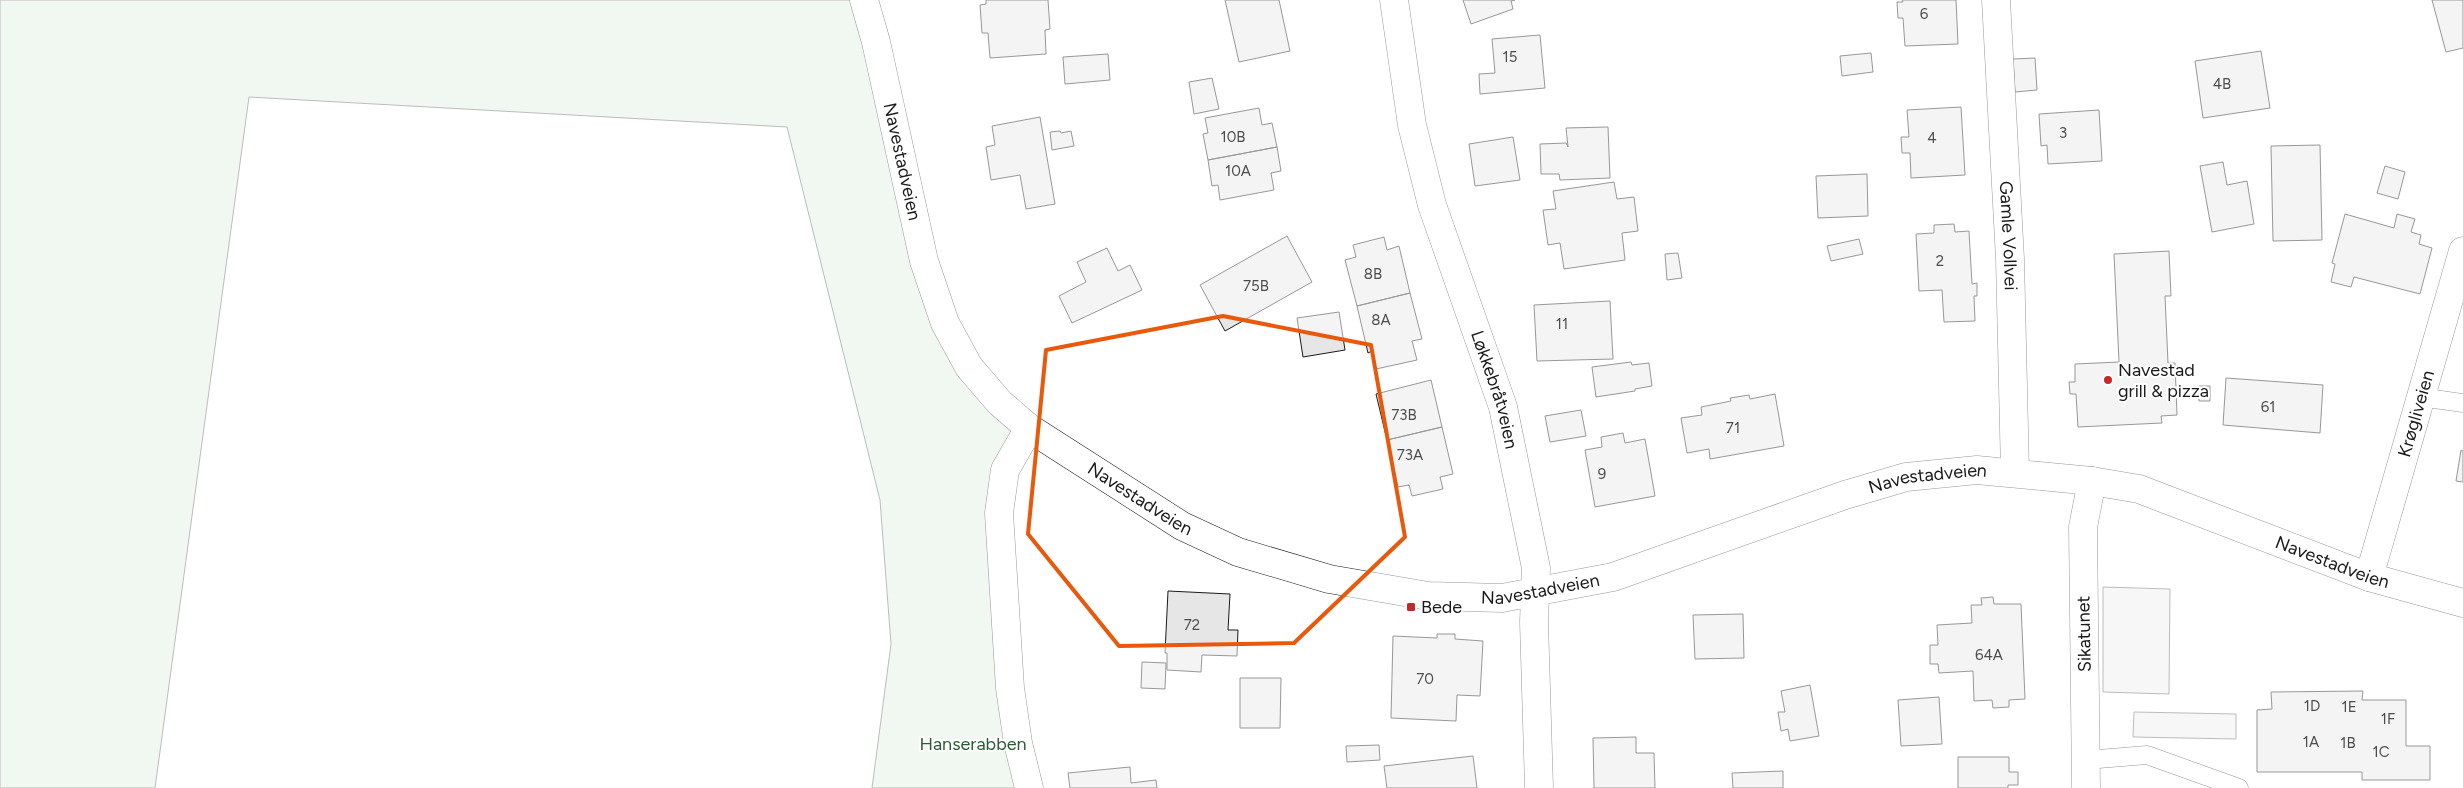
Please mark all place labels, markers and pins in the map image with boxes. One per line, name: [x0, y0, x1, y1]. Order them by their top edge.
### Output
place label: Navestad grill & pizza: [2118, 359, 2209, 402]
marker: Navestad grill & pizza: [2102, 374, 2114, 386]
place label: Bede: [1421, 596, 1462, 618]
marker: Bede: [1405, 601, 1417, 613]

